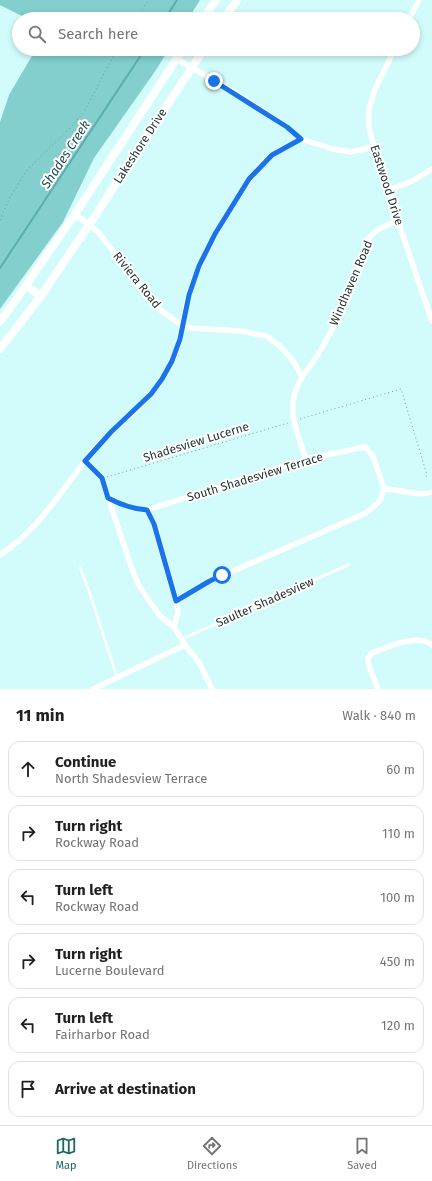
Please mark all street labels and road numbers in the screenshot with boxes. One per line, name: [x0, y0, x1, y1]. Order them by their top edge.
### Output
street label: Lakeshore Drive: [111, 106, 169, 186]
street label: Eastwood Drive: [367, 143, 407, 227]
street label: Windhaven Road: [327, 238, 375, 328]
street label: Riviera Road: [110, 249, 164, 311]
street label: Shadesview Lucerne: [141, 419, 251, 465]
street label: South Shadesview Terrace: [185, 450, 325, 504]
street label: Saulter Shadesview: [214, 574, 316, 630]

